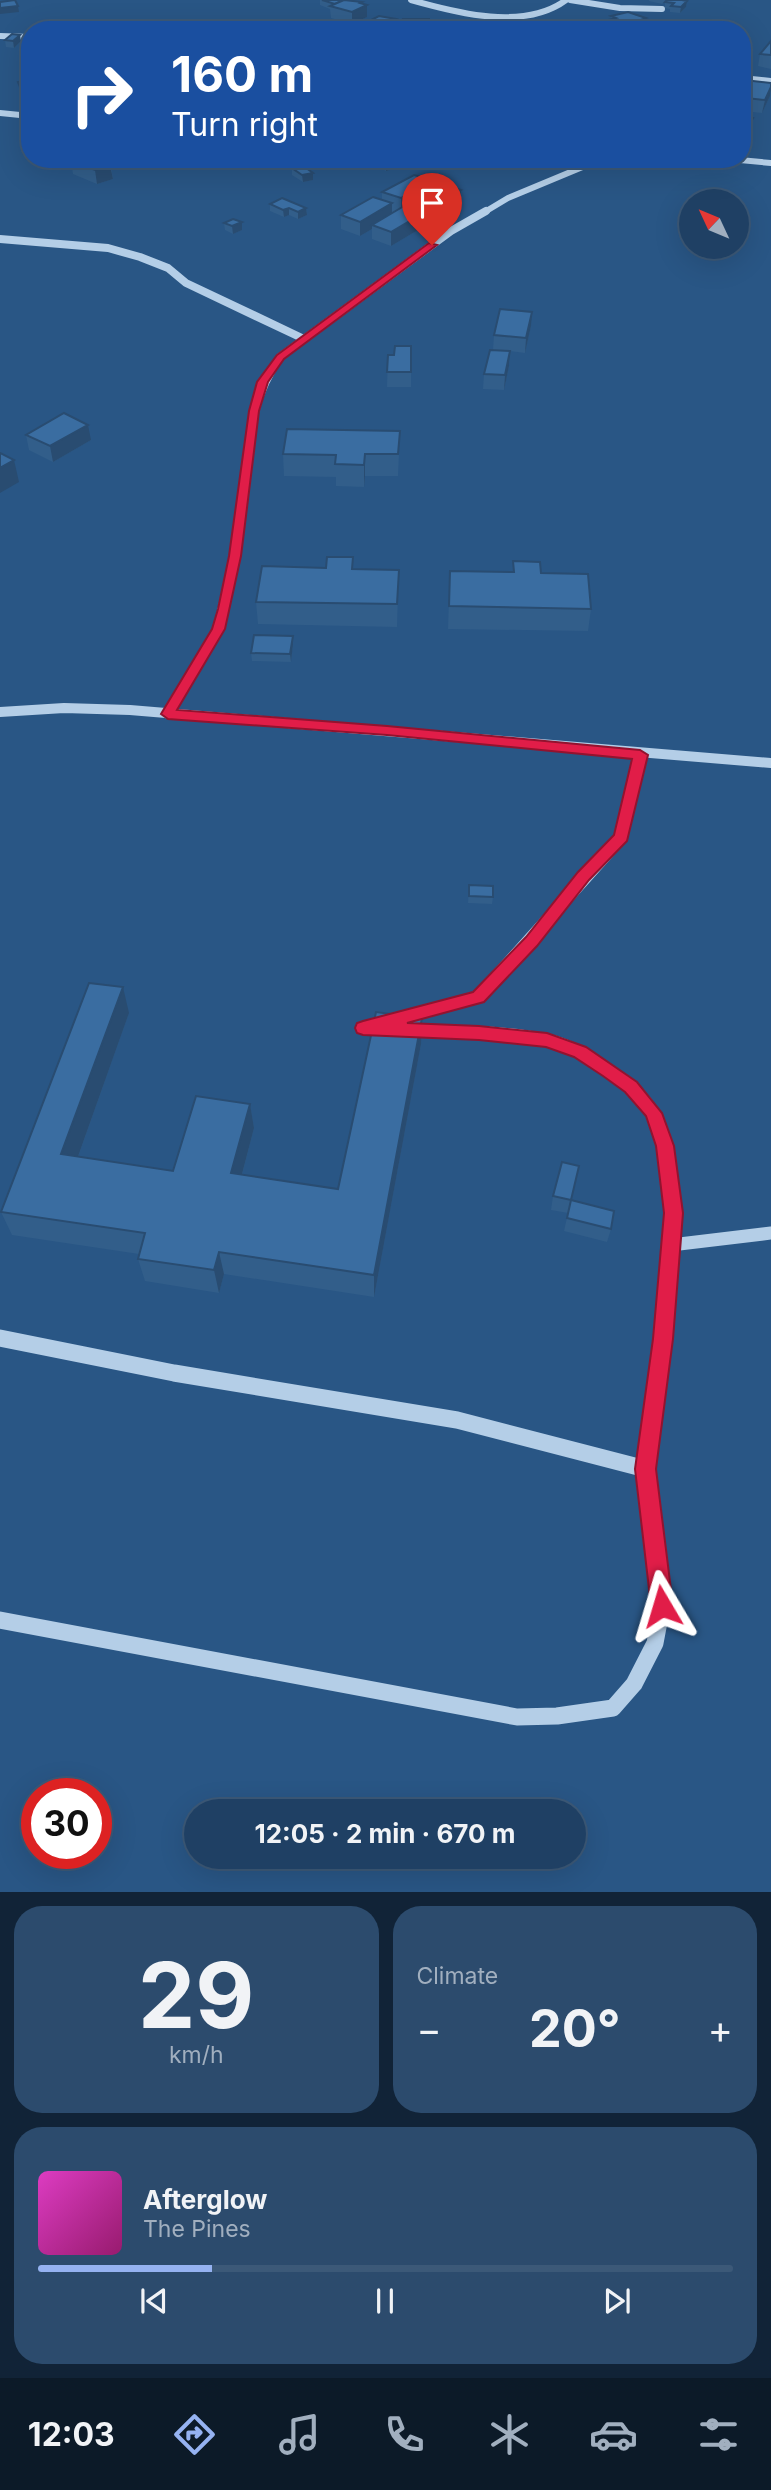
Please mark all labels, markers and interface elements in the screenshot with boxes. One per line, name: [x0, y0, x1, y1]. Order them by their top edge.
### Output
text: 160 m: [171, 45, 313, 104]
icon: right: [56, 49, 147, 140]
text: Turn right: [171, 105, 318, 144]
pin: [402, 173, 462, 245]
icon: arrive: [413, 184, 451, 222]
north arrow: [679, 189, 749, 259]
map controls: [679, 189, 749, 259]
position arrow: [625, 1569, 699, 1643]
speed limit sign: 30: [21, 1778, 112, 1869]
text: 12:05 · 2 min · 670 m: [255, 1818, 515, 1849]
text: 29: [138, 1940, 254, 2050]
text: Climate: [417, 1962, 498, 1990]
text: 20°: [529, 1997, 621, 2060]
text: −: [417, 2006, 442, 2052]
text: +: [708, 2006, 733, 2052]
text: km/h: [169, 2041, 224, 2069]
text: Afterglow: [143, 2184, 267, 2215]
text: The Pines: [143, 2215, 251, 2243]
icon: previous: [135, 2282, 173, 2320]
icon: pause: [366, 2282, 404, 2320]
icon: next: [598, 2282, 636, 2320]
icon: directions: [170, 2410, 219, 2459]
icon: music: [275, 2410, 324, 2459]
icon: phone: [380, 2410, 429, 2459]
icon: climate: [485, 2410, 534, 2459]
icon: car: [589, 2410, 638, 2459]
icon: filters: [694, 2410, 743, 2459]
text: 12:03: [28, 2415, 115, 2454]

